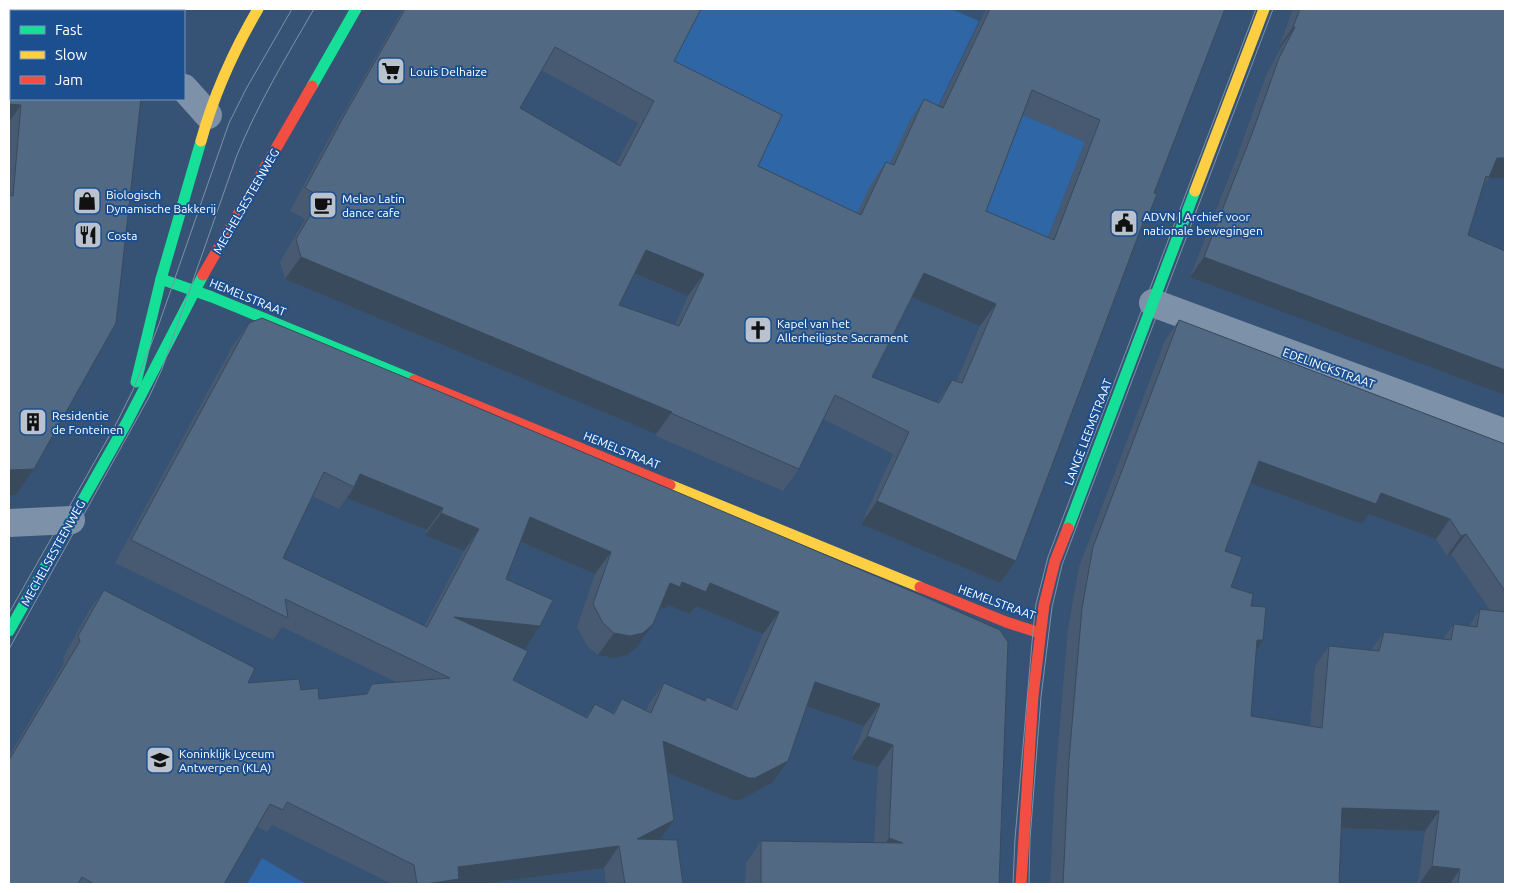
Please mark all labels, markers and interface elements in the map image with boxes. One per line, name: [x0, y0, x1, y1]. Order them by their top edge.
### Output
legend: [10, 10, 185, 100]
text: Fast: [55, 21, 83, 38]
text: Slow: [55, 46, 88, 63]
supermarket icon: Louis Delhaize: [376, 56, 406, 86]
place label: Louis Delhaize: [410, 65, 487, 78]
text: Jam: [55, 71, 83, 88]
street label: MECHELSESTEENWEG: [211, 146, 281, 256]
shop icon: Biologisch Dynamische Bakkerij: [72, 186, 102, 216]
place label: Biologisch Dynamische Bakkerij: [106, 188, 216, 215]
cafe icon: Melao Latin dance cafe: [308, 190, 338, 220]
place label: Melao Latin dance cafe: [342, 192, 405, 219]
public building icon: ADVN | Archief voor nationale bewegingen: [1109, 208, 1139, 238]
place label: ADVN | Archief voor nationale bewegingen: [1143, 210, 1263, 237]
restaurant icon: Costa: [73, 220, 103, 250]
place label: Costa: [107, 229, 137, 242]
street label: HEMELSTRAAT: [208, 276, 288, 318]
church icon: Kapel van het Allerheiligste Sacrament: [743, 315, 773, 345]
place label: Kapel van het Allerheiligste Sacrament: [777, 317, 908, 344]
street label: EDELINCKSTRAAT: [1281, 345, 1377, 391]
street label: LANGE LEEMSTRAAT: [1062, 377, 1114, 487]
building icon: Residentie de Fonteinen: [18, 407, 48, 437]
place label: Residentie de Fonteinen: [52, 409, 123, 436]
street label: HEMELSTRAAT: [582, 429, 662, 471]
street label: MECHELSESTEENWEG: [18, 498, 88, 608]
street label: HEMELSTRAAT: [957, 582, 1038, 622]
school or university icon: Koninklijk Lyceum Antwerpen (KLA): [145, 745, 175, 775]
place label: Koninklijk Lyceum Antwerpen (KLA): [179, 747, 275, 775]

